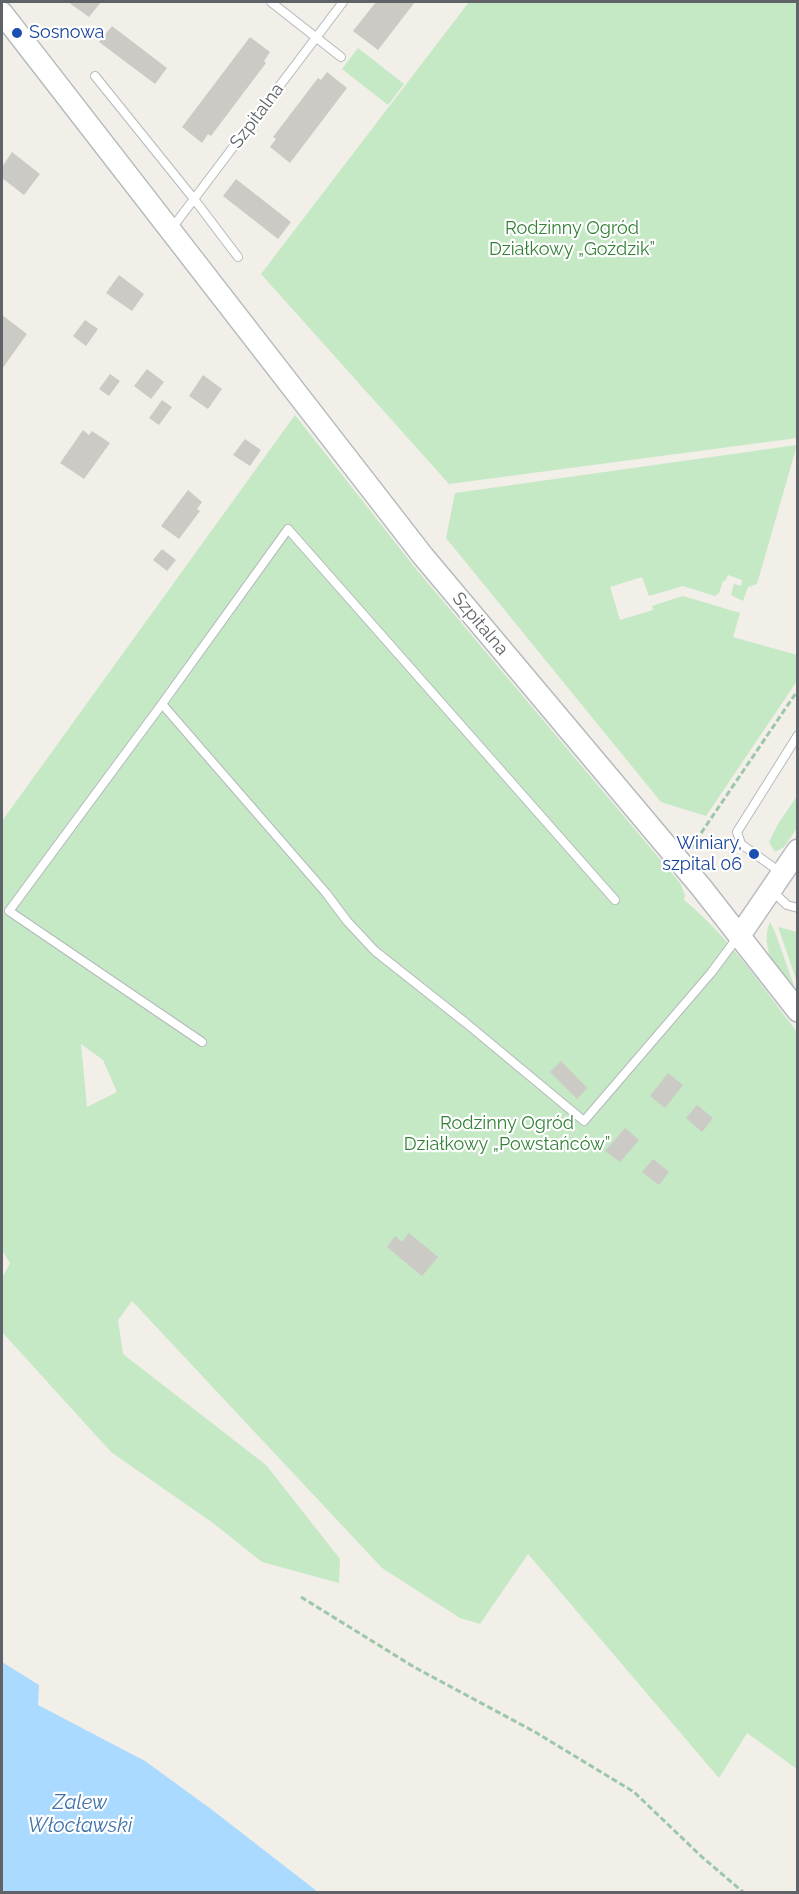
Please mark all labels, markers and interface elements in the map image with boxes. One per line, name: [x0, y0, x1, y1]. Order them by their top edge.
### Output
place label: Sosnowa: [29, 22, 104, 44]
marker: Sosnowa: [10, 26, 24, 40]
street label: Szpitalna: [226, 79, 288, 153]
park label: Rodzinny Ogród Działkowy „Goździk”: [489, 218, 655, 260]
street label: Szpitalna: [447, 588, 513, 660]
place label: Winiary, szpital 06: [662, 833, 742, 876]
marker: Winiary, szpital 06: [747, 847, 761, 861]
park label: Rodzinny Ogród Działkowy „Powstańców”: [404, 1113, 610, 1156]
water label: Zalew Włocławski: [28, 1791, 132, 1838]

